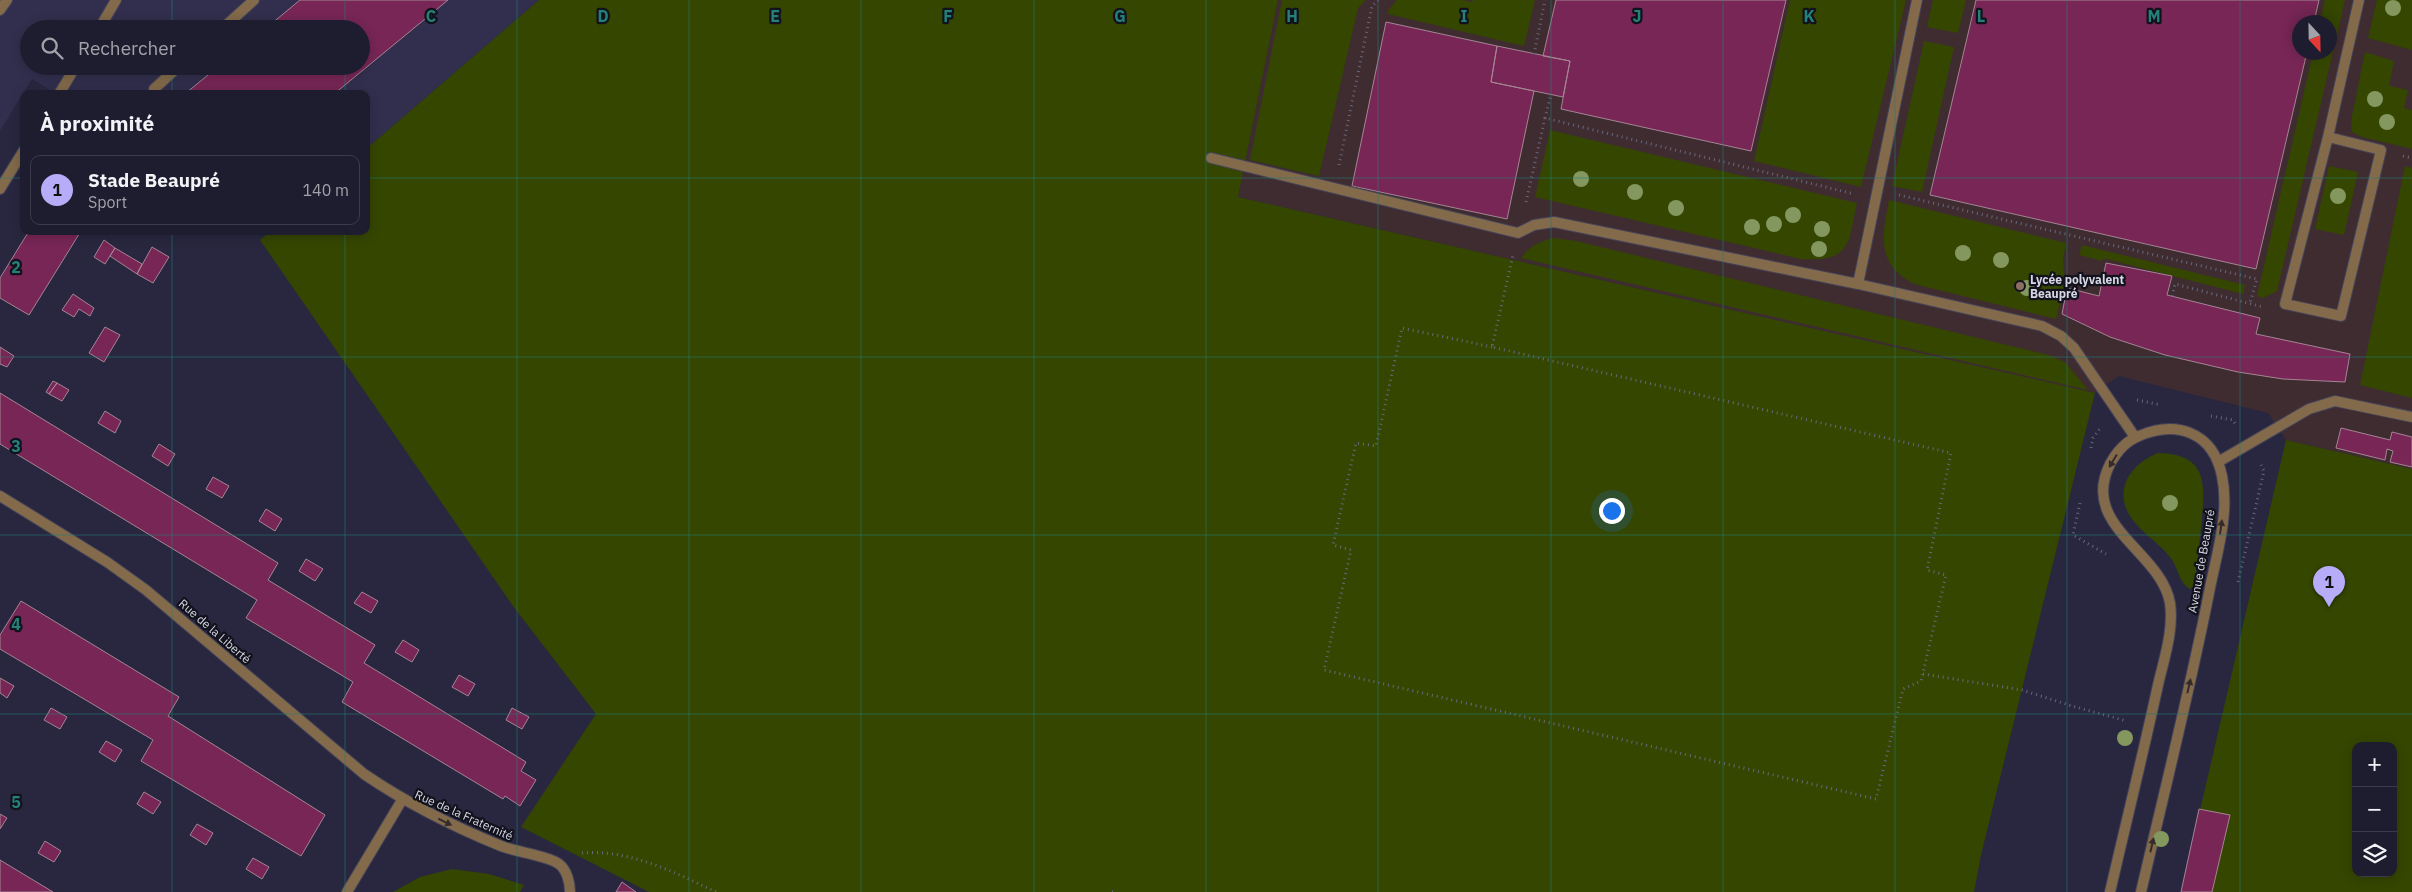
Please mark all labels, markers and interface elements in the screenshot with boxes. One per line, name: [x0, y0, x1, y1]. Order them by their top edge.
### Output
text: C: [426, 6, 436, 26]
text: D: [597, 6, 609, 26]
text: E: [770, 6, 780, 26]
text: F: [943, 6, 953, 26]
text: G: [1114, 6, 1126, 26]
text: H: [1286, 6, 1298, 26]
text: I: [1461, 6, 1468, 26]
text: J: [1633, 6, 1641, 26]
text: K: [1803, 6, 1815, 26]
text: L: [1977, 6, 1985, 26]
text: M: [2147, 6, 2161, 26]
north arrow: [2292, 15, 2337, 60]
search box: [20, 20, 370, 75]
icon: search: [38, 34, 66, 62]
text: Rechercher: [78, 36, 176, 60]
text: À proximité: [40, 109, 154, 137]
text: Stade Beaupré: [88, 168, 220, 192]
text: 1: [52, 180, 62, 200]
text: 140 m: [302, 180, 349, 200]
text: Sport: [88, 192, 127, 212]
text: 2: [11, 257, 21, 277]
place label: Lycée polyvalent Beaupré: [2030, 272, 2124, 301]
marker: Lycée polyvalent Beaupré: [2014, 280, 2026, 292]
text: 3: [11, 436, 21, 456]
one-way arrow: [2108, 454, 2117, 467]
your location: [1599, 498, 1625, 524]
street label: Avenue de Beaupré: [2185, 508, 2218, 614]
one-way arrow: [2218, 519, 2226, 535]
pin: 1: [2313, 566, 2345, 607]
street label: Rue de la Liberté: [176, 596, 254, 667]
text: 4: [11, 614, 21, 634]
one-way arrow: [2185, 679, 2193, 694]
map controls: [2352, 742, 2397, 877]
button: +: [2352, 742, 2397, 787]
street label: Rue de la Fraternité: [413, 787, 516, 844]
button: −: [2352, 787, 2397, 832]
text: 5: [11, 792, 21, 812]
one-way arrow: [438, 818, 453, 826]
button: layers: [2352, 832, 2397, 877]
one-way arrow: [2148, 837, 2156, 852]

